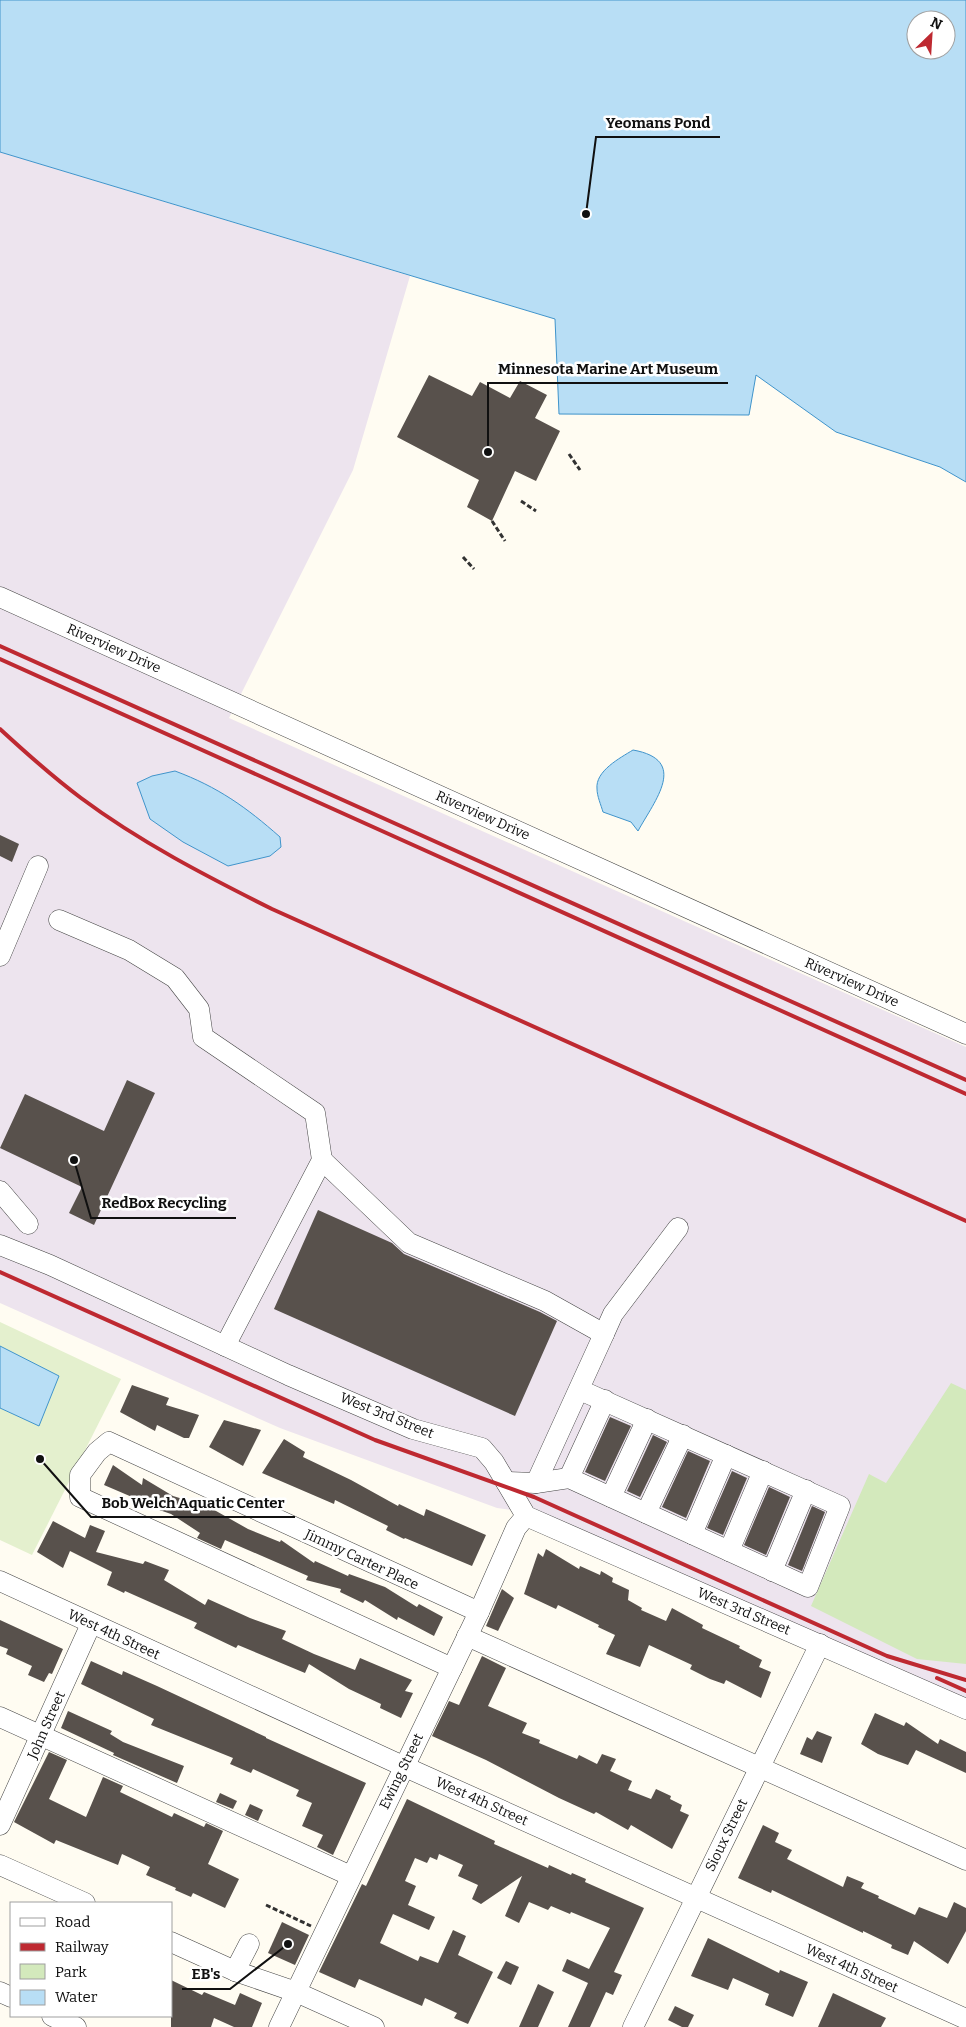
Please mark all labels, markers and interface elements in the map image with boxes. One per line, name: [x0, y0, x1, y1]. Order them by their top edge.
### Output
north arrow: [906, 10, 956, 60]
text: N: [928, 14, 945, 34]
callout: Yeomans Pond: [596, 107, 720, 137]
text: Yeomans Pond: [606, 114, 710, 132]
callout: Minnesota Marine Art Museum: [488, 353, 728, 383]
text: Minnesota Marine Art Museum: [498, 360, 719, 378]
street label: Riverview Drive: [64, 620, 164, 677]
street label: Riverview Drive: [433, 787, 533, 844]
street label: Riverview Drive: [802, 954, 902, 1011]
callout: RedBox Recycling: [91, 1188, 236, 1218]
text: RedBox Recycling: [101, 1194, 227, 1212]
street label: West 3rd Street: [337, 1389, 436, 1442]
callout: Bob Welch Aquatic Center: [91, 1487, 295, 1517]
text: Bob Welch Aquatic Center: [101, 1494, 285, 1512]
street label: Jimmy Carter Place: [301, 1525, 421, 1593]
street label: West 3rd Street: [695, 1584, 793, 1639]
street label: West 4th Street: [65, 1606, 163, 1663]
street label: John Street: [24, 1689, 69, 1763]
street label: Ewing Street: [376, 1730, 427, 1812]
street label: West 4th Street: [433, 1773, 531, 1829]
street label: Sioux Street: [702, 1796, 751, 1874]
legend: [10, 1902, 172, 2017]
text: Road: [55, 1913, 90, 1931]
text: Railway: [55, 1938, 109, 1956]
street label: West 4th Street: [803, 1940, 901, 1996]
callout: EB's: [182, 1959, 230, 1989]
text: Park: [55, 1963, 87, 1981]
text: EB's: [192, 1965, 220, 1983]
text: Water: [55, 1988, 98, 2006]

